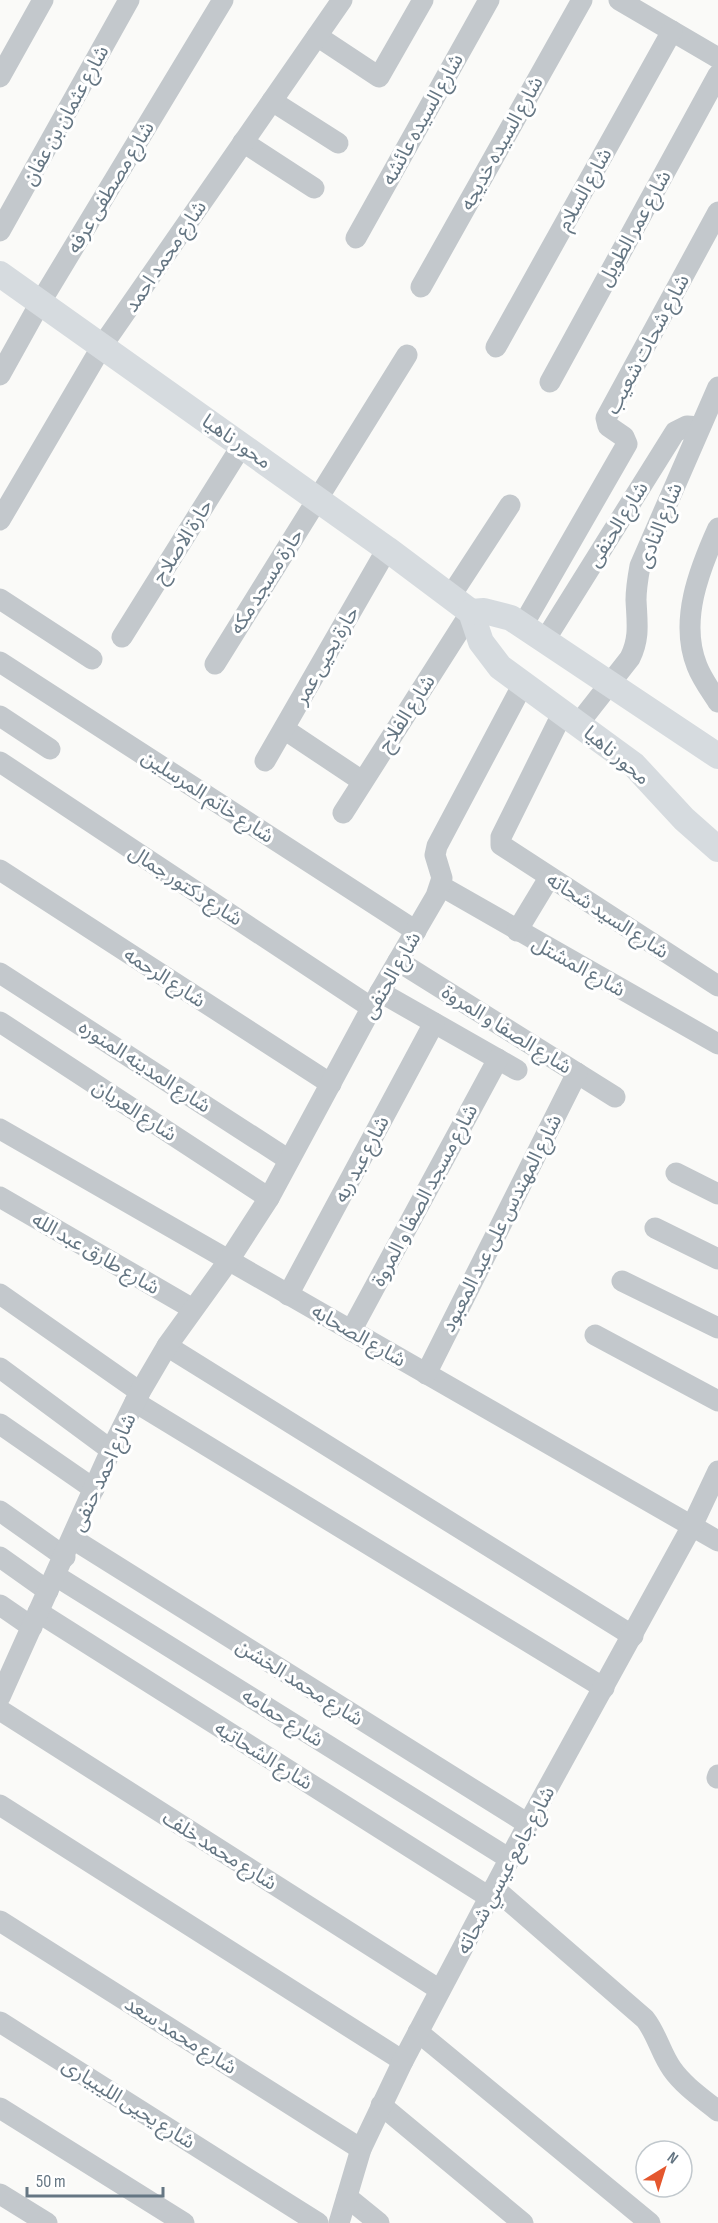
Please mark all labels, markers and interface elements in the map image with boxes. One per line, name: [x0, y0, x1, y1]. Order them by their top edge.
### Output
street label: شارع عثمان بن عفان: [17, 41, 116, 191]
street label: شارع السيده عائشه: [377, 50, 471, 190]
street label: شارع السيده خديجه: [455, 72, 550, 216]
street label: شارع مصطفى عرفه: [62, 117, 161, 259]
street label: شارع السلام: [552, 144, 619, 236]
street label: شارع عمر الطويل: [593, 166, 678, 292]
street label: شارع محمد احمد: [120, 196, 214, 318]
street label: شارع شحات شعيب: [601, 270, 697, 419]
street label: محور ناهيا: [197, 409, 276, 474]
street label: شارع الحنفى: [582, 477, 655, 573]
street label: شارع النادى: [632, 479, 690, 572]
street label: حارة الاصلاح: [148, 495, 220, 589]
street label: حارة مسجد مكه: [225, 524, 309, 639]
street label: حارة يحيى عمر: [289, 602, 365, 710]
street label: شارع الفلاح: [373, 671, 442, 758]
street label: محور ناهيا: [578, 721, 654, 790]
street label: شارع خاتم المرسلين: [136, 745, 278, 850]
street label: شارع دكتور جمال: [123, 840, 247, 933]
street label: شارع السيد شحاته: [541, 868, 673, 966]
street label: شارع الحنفى: [357, 928, 428, 1024]
street label: شارع المشتل: [527, 931, 629, 1004]
street label: شارع الرحمه: [118, 943, 210, 1015]
street label: شارع الصفا و المروة: [436, 980, 576, 1081]
street label: شارع المدينه المنوره: [73, 1015, 215, 1120]
street label: شارع العريان: [87, 1075, 181, 1149]
street label: شارع مسجد الصفا و المروة: [367, 1100, 485, 1292]
street label: شارع المهندس على عبد المعبود: [436, 1111, 569, 1337]
street label: شارع عبد ربه: [329, 1112, 396, 1208]
street label: شارع طارق عبد الله: [26, 1208, 164, 1302]
street label: شارع الصحابه: [306, 1299, 410, 1374]
street label: شارع احمد حنفى: [66, 1410, 144, 1536]
street label: شارع محمد الخشن: [231, 1634, 367, 1733]
street label: شارع حمامه: [236, 1683, 328, 1754]
street label: شارع الشحاتيه: [209, 1716, 317, 1797]
street label: شارع جامع عيسي شحاته: [452, 1783, 563, 1960]
street label: شارع محمد خلف: [157, 1806, 281, 1897]
street label: شارع محمد سعد: [119, 1992, 241, 2082]
street label: شارع يحيى الليبيارى: [56, 2053, 199, 2156]
north arrow: [634, 2139, 694, 2199]
text: N: [663, 2148, 682, 2168]
scale bar: [27, 2160, 164, 2198]
text: 50 m: [36, 2171, 66, 2192]

